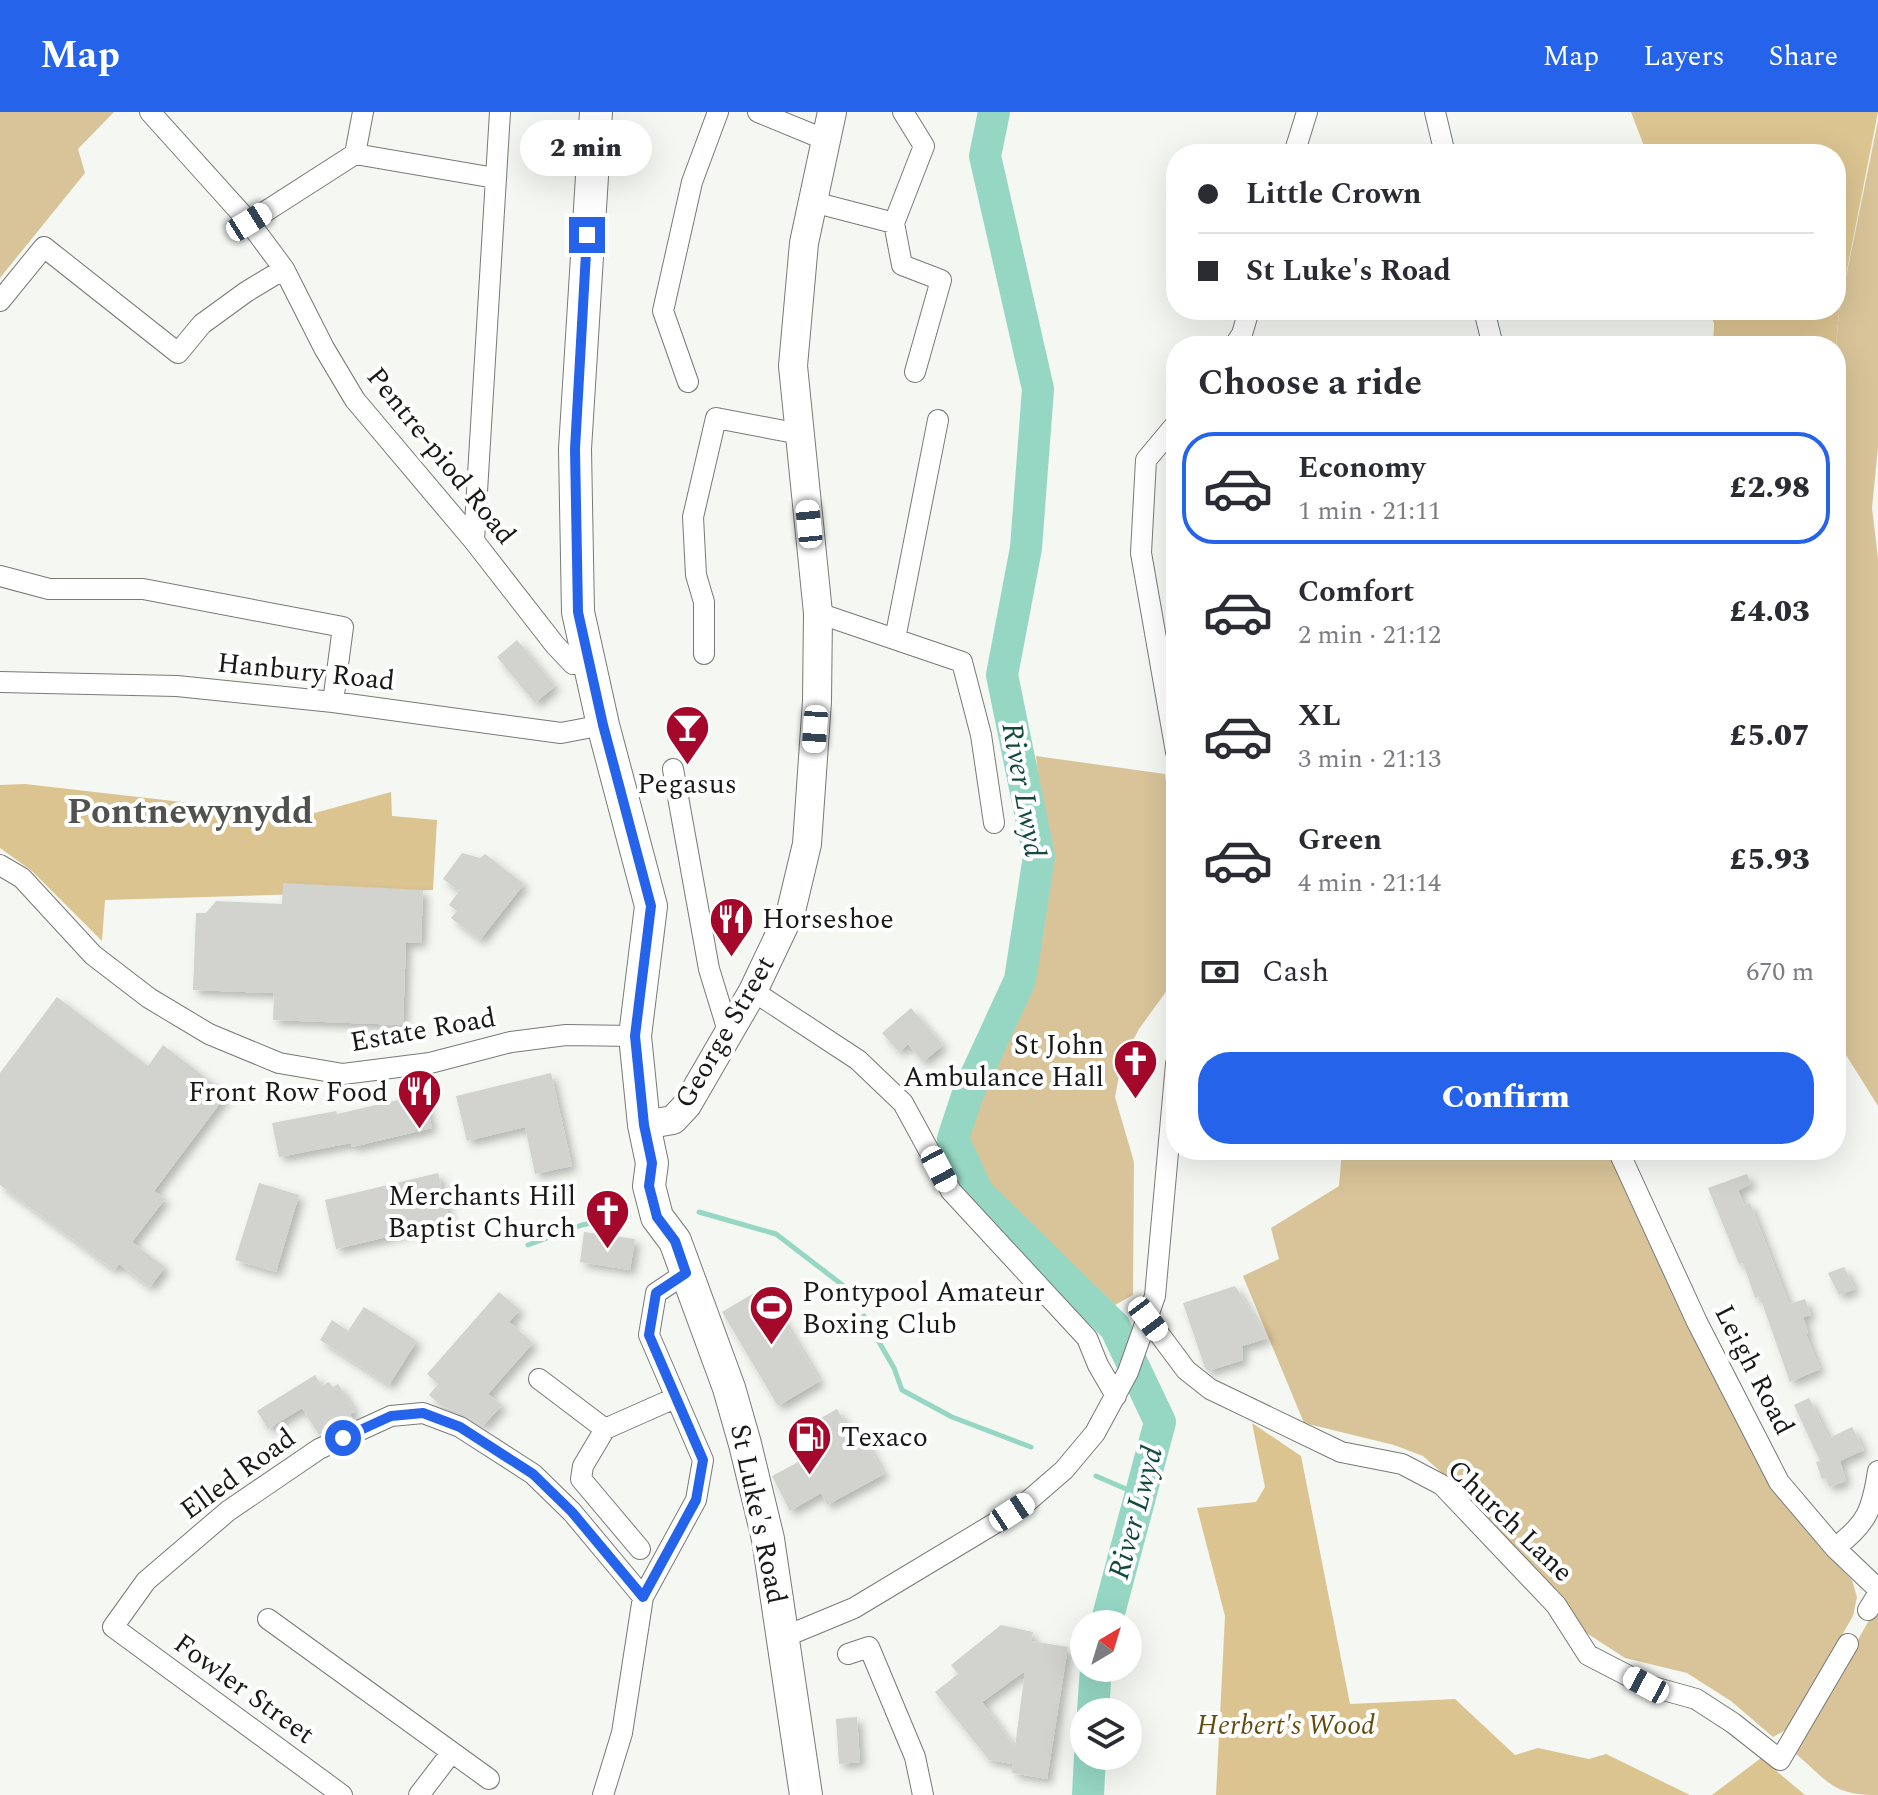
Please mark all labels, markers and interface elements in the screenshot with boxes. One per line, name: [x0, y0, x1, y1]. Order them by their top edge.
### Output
text: Map: [40, 27, 120, 85]
text: Map: [1543, 35, 1599, 78]
text: Layers: [1643, 35, 1725, 78]
text: Share: [1769, 35, 1838, 78]
callout: 2 min: [521, 119, 653, 175]
text: 2 min: [550, 128, 622, 168]
text: Little Crown: [1246, 171, 1422, 217]
car: [222, 199, 276, 245]
route end: [569, 217, 605, 253]
text: St Luke's Road: [1246, 248, 1451, 294]
text: Choose a ride: [1198, 356, 1422, 411]
street label: Pentre-piod Road: [356, 358, 526, 554]
text: Economy: [1298, 445, 1425, 491]
icon: car: [1202, 452, 1274, 524]
text: £2.98: [1730, 465, 1810, 511]
text: 1 min · 21:11: [1298, 491, 1441, 531]
car: [795, 499, 823, 549]
text: Comfort: [1298, 569, 1414, 615]
icon: car: [1202, 576, 1274, 648]
text: £4.03: [1730, 589, 1810, 635]
text: 2 min · 21:12: [1298, 615, 1441, 655]
street label: Hanbury Road: [215, 641, 397, 703]
text: XL: [1298, 693, 1341, 739]
icon: car: [1202, 700, 1274, 772]
bar icon: Pegasus: [663, 703, 711, 766]
car: [801, 704, 829, 754]
text: £5.07: [1730, 713, 1810, 759]
water label: River Lwyd: [989, 719, 1057, 861]
text: 3 min · 21:13: [1298, 739, 1441, 779]
place label: Pegasus: [637, 763, 737, 806]
district label: Pontnewynydd: [67, 785, 313, 840]
text: Green: [1298, 817, 1382, 863]
icon: car: [1202, 824, 1274, 896]
text: £5.93: [1730, 837, 1810, 883]
text: 4 min · 21:14: [1298, 863, 1441, 903]
restaurant icon: Horseshoe: [707, 895, 755, 958]
place label: Horseshoe: [762, 898, 894, 941]
street label: George Street: [664, 947, 786, 1117]
text: Cash: [1262, 949, 1329, 995]
icon: cash: [1198, 950, 1242, 994]
text: 670 m: [1746, 952, 1814, 992]
street label: Estate Road: [347, 996, 499, 1064]
place label: St John Ambulance Hall: [903, 1024, 1104, 1099]
church icon: St John Ambulance Hall: [1111, 1037, 1159, 1100]
button: Confirm: [1198, 1052, 1814, 1144]
restaurant icon: Front Row Food: [395, 1068, 443, 1131]
place label: Front Row Food: [188, 1071, 388, 1114]
car: [917, 1142, 961, 1196]
place label: Merchants Hill Baptist Church: [387, 1175, 576, 1250]
church icon: Merchants Hill Baptist Church: [583, 1188, 631, 1251]
place label: Pontypool Amateur Boxing Club: [802, 1271, 1045, 1346]
sports icon: Pontypool Amateur Boxing Club: [747, 1284, 795, 1347]
car: [1124, 1293, 1172, 1345]
street label: Leigh Road: [1703, 1297, 1805, 1443]
fuel station icon: Texaco: [786, 1413, 834, 1476]
place label: Texaco: [841, 1416, 928, 1459]
street label: Elled Road: [171, 1417, 305, 1531]
route start: [325, 1420, 361, 1456]
street label: St Luke's Road: [718, 1420, 798, 1608]
water label: River Lwyd: [1096, 1441, 1176, 1585]
street label: Church Lane: [1437, 1449, 1583, 1593]
car: [985, 1489, 1039, 1535]
north arrow: [1070, 1610, 1142, 1682]
map controls: [1070, 1610, 1142, 1770]
street label: Fowler Street: [164, 1623, 324, 1755]
car: [1619, 1663, 1673, 1707]
button: layers: [1070, 1698, 1142, 1770]
park label: Herbert's Wood: [1197, 1704, 1375, 1747]

